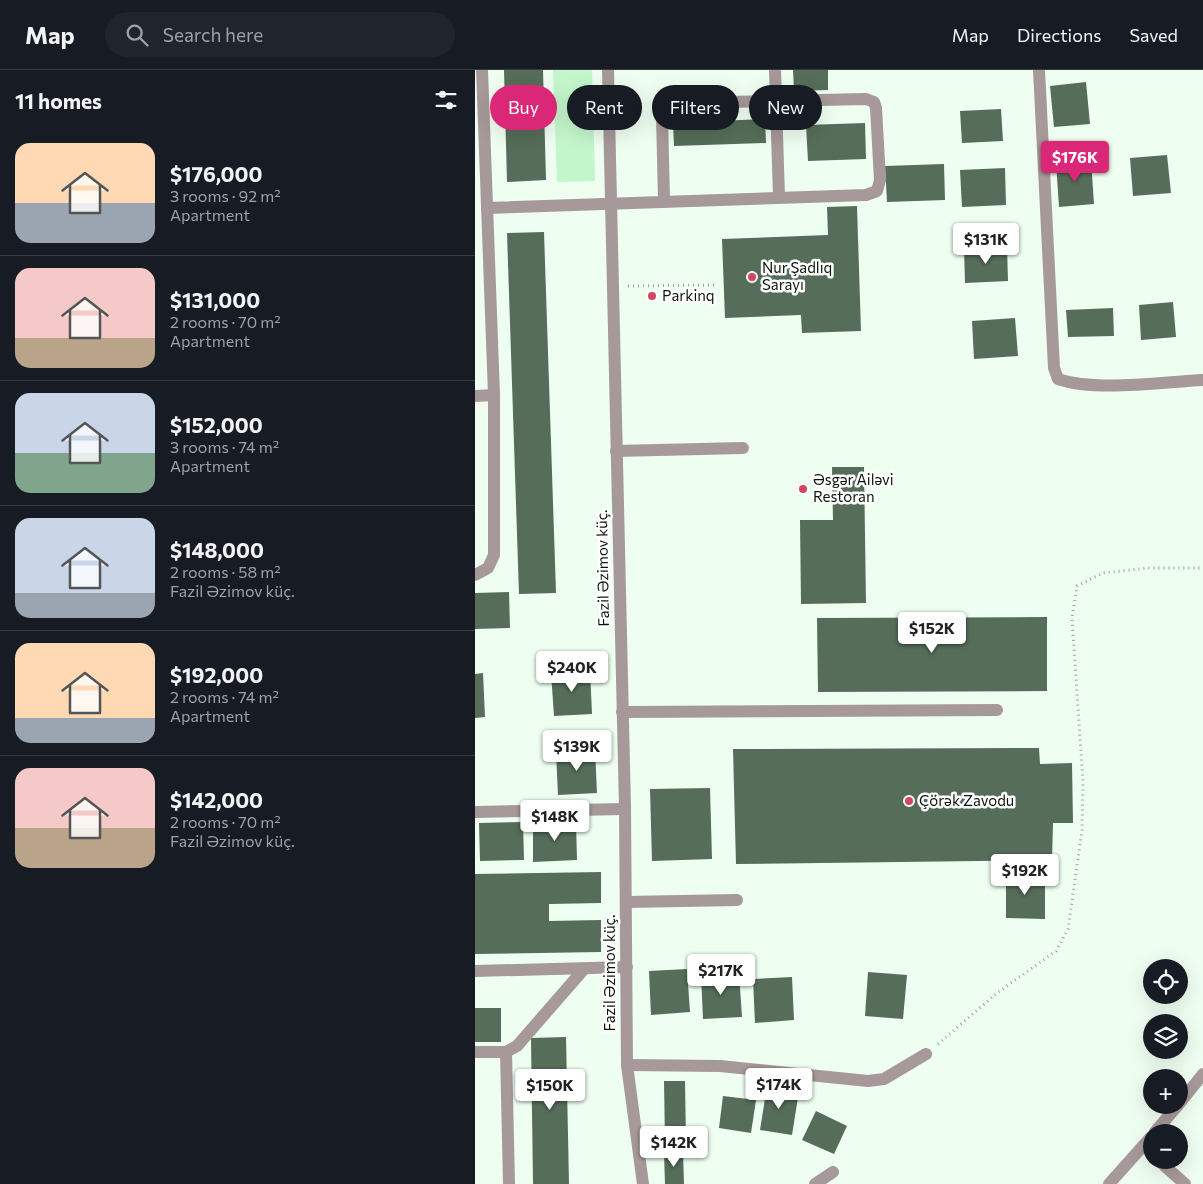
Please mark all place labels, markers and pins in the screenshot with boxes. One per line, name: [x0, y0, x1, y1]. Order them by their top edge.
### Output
pin: $176K: [1040, 140, 1110, 183]
pin: $131K: [951, 222, 1021, 265]
place label: Nur Şadlıq Sarayı: [762, 258, 832, 293]
marker: Nur Şadlıq Sarayı: [746, 271, 758, 283]
place label: Parkinq: [662, 286, 715, 304]
marker: Parkinq: [646, 290, 658, 302]
place label: Əsgər Ailəvi Restoran: [813, 470, 894, 505]
marker: Əsgər Ailəvi Restoran: [797, 483, 809, 495]
pin: $152K: [897, 612, 967, 654]
pin: $240K: [537, 650, 607, 693]
pin: $139K: [542, 730, 612, 772]
place label: Çörək Zavodu: [919, 791, 1014, 809]
marker: Çörək Zavodu: [903, 795, 915, 807]
pin: $148K: [520, 800, 590, 842]
pin: $192K: [990, 854, 1060, 896]
pin: $217K: [686, 954, 756, 996]
pin: $150K: [515, 1068, 585, 1111]
pin: $174K: [744, 1068, 814, 1110]
pin: $142K: [639, 1126, 709, 1168]

